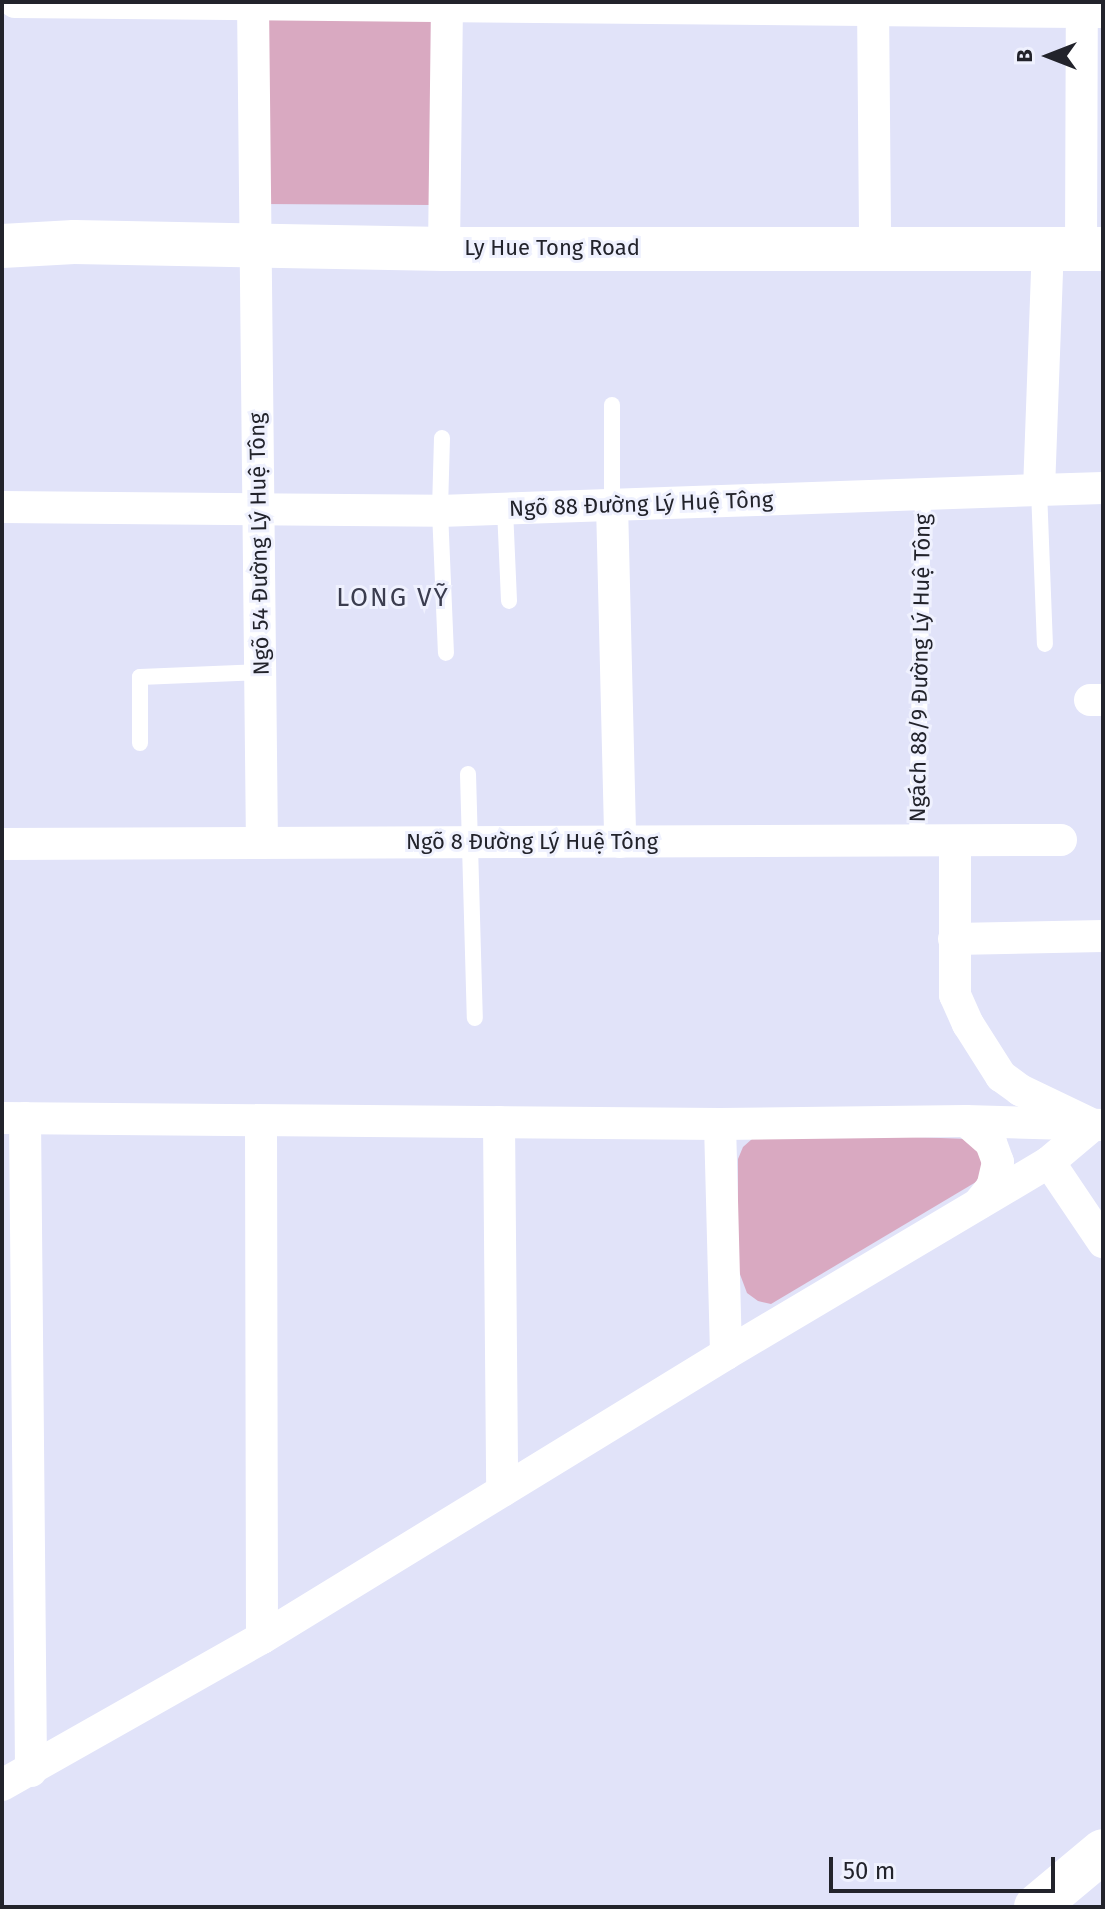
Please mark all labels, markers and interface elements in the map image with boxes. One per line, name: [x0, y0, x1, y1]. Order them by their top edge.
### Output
north arrow: [1009, 16, 1089, 96]
text: B: [1011, 49, 1038, 63]
street label: Ly Hue Tong Road: [464, 235, 640, 261]
street label: Ngõ 54 Đường Lý Huệ Tông: [244, 412, 274, 676]
street label: Ngõ 88 Đường Lý Huệ Tông: [508, 486, 774, 522]
street label: Ngách 88/9 Đường Lý Huệ Tông: [904, 513, 936, 823]
district label: LONG VỸ: [336, 582, 450, 614]
street label: Ngõ 8 Đường Lý Huệ Tông: [406, 829, 658, 855]
scale bar: [833, 1841, 1059, 1891]
text: 50 m: [843, 1857, 895, 1885]

